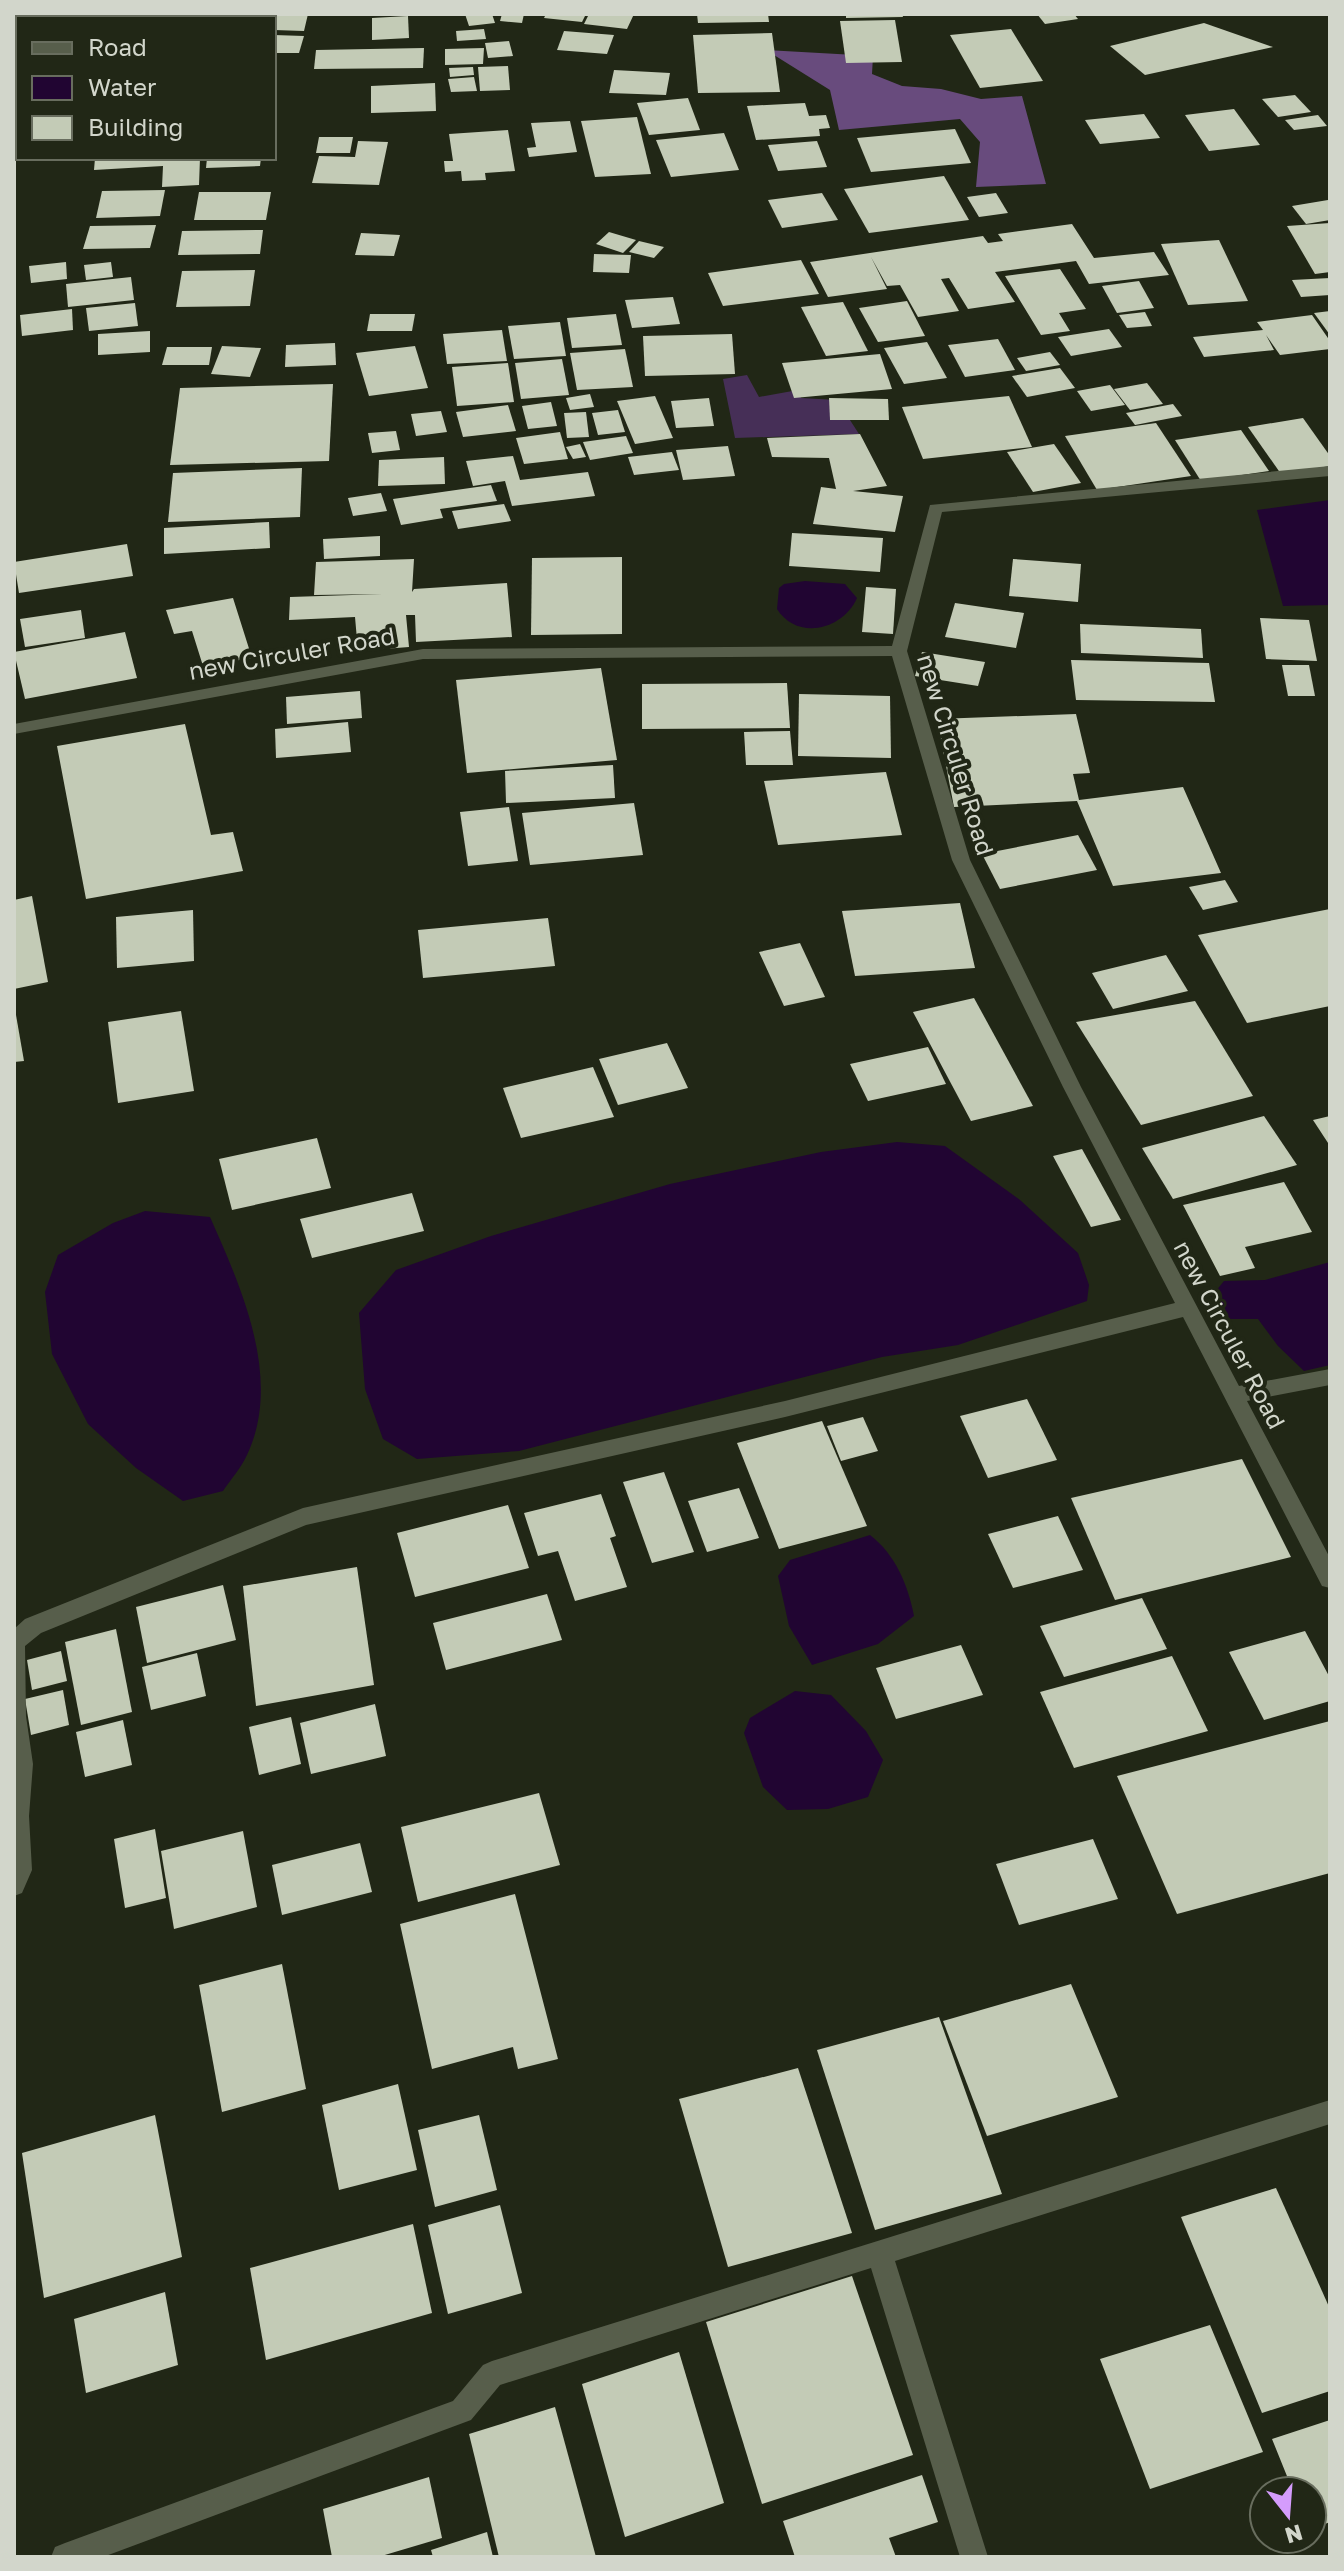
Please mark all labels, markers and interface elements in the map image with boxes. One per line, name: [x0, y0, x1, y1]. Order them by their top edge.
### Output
legend: [16, 16, 276, 160]
text: Road: [88, 32, 147, 61]
text: Water: [88, 72, 156, 101]
text: Building: [88, 112, 183, 141]
street label: new Circuler Road: [186, 620, 397, 685]
street label: new Circuler Road: [912, 650, 1001, 859]
street label: new Circuler Road: [1168, 1235, 1292, 1433]
north arrow: [1248, 2475, 1328, 2555]
text: N: [1282, 2519, 1306, 2550]

